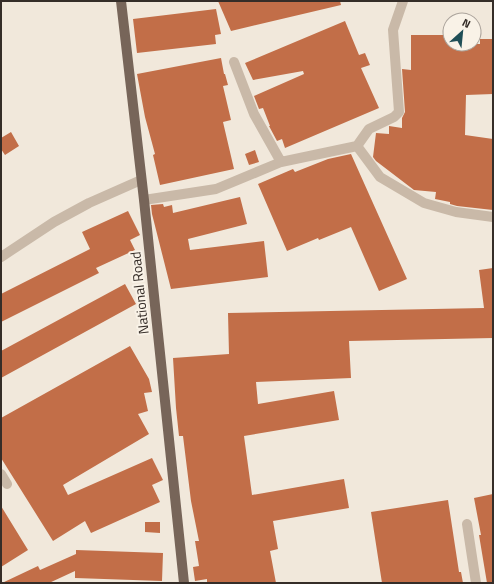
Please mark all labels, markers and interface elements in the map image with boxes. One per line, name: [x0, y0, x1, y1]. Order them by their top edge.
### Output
north arrow: [442, 12, 482, 52]
text: N: [460, 14, 474, 32]
street label: National Road: [124, 251, 154, 335]

